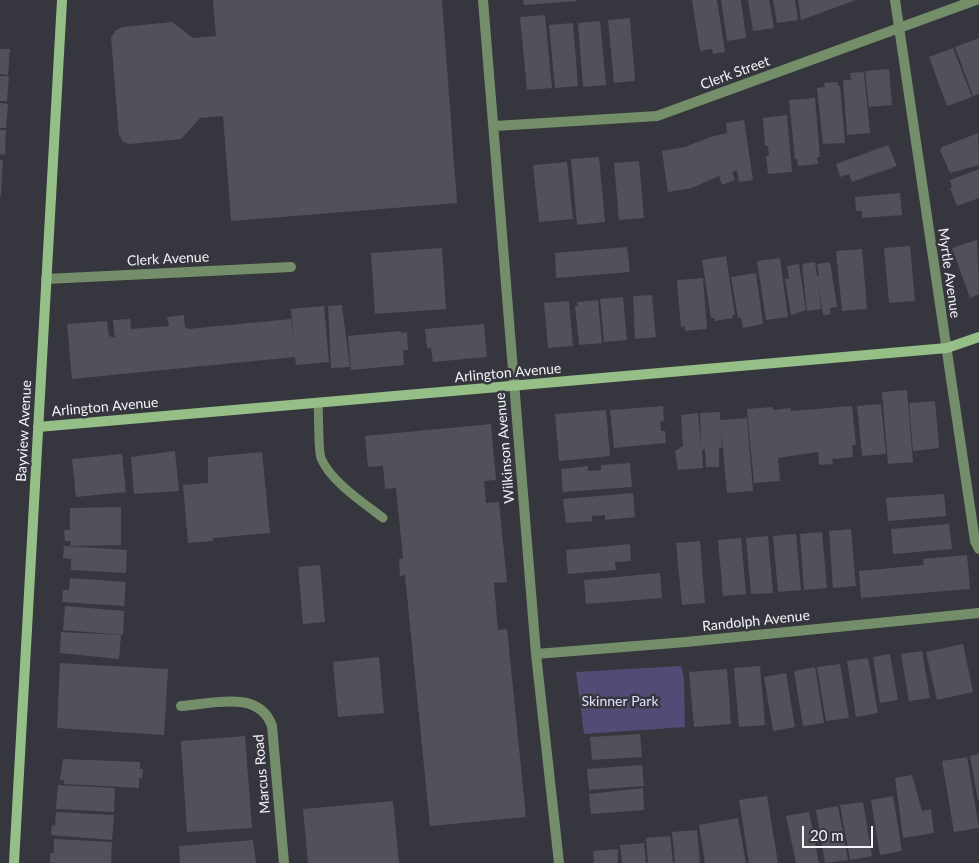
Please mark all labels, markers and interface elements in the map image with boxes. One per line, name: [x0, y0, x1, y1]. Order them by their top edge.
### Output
street label: Clerk Street: [698, 53, 772, 93]
street label: Myrtle Avenue: [934, 227, 964, 319]
street label: Clerk Avenue: [127, 248, 209, 270]
street label: Arlington Avenue: [454, 360, 562, 386]
street label: Bayview Avenue: [13, 380, 35, 482]
street label: Wilkinson Avenue: [492, 392, 518, 504]
street label: Arlington Avenue: [51, 394, 159, 420]
street label: Randolph Avenue: [701, 607, 811, 635]
park label: Skinner Park: [582, 693, 658, 709]
street label: Marcus Road: [250, 734, 274, 814]
scale bar: [804, 816, 875, 848]
text: 20 m: [810, 826, 844, 844]

